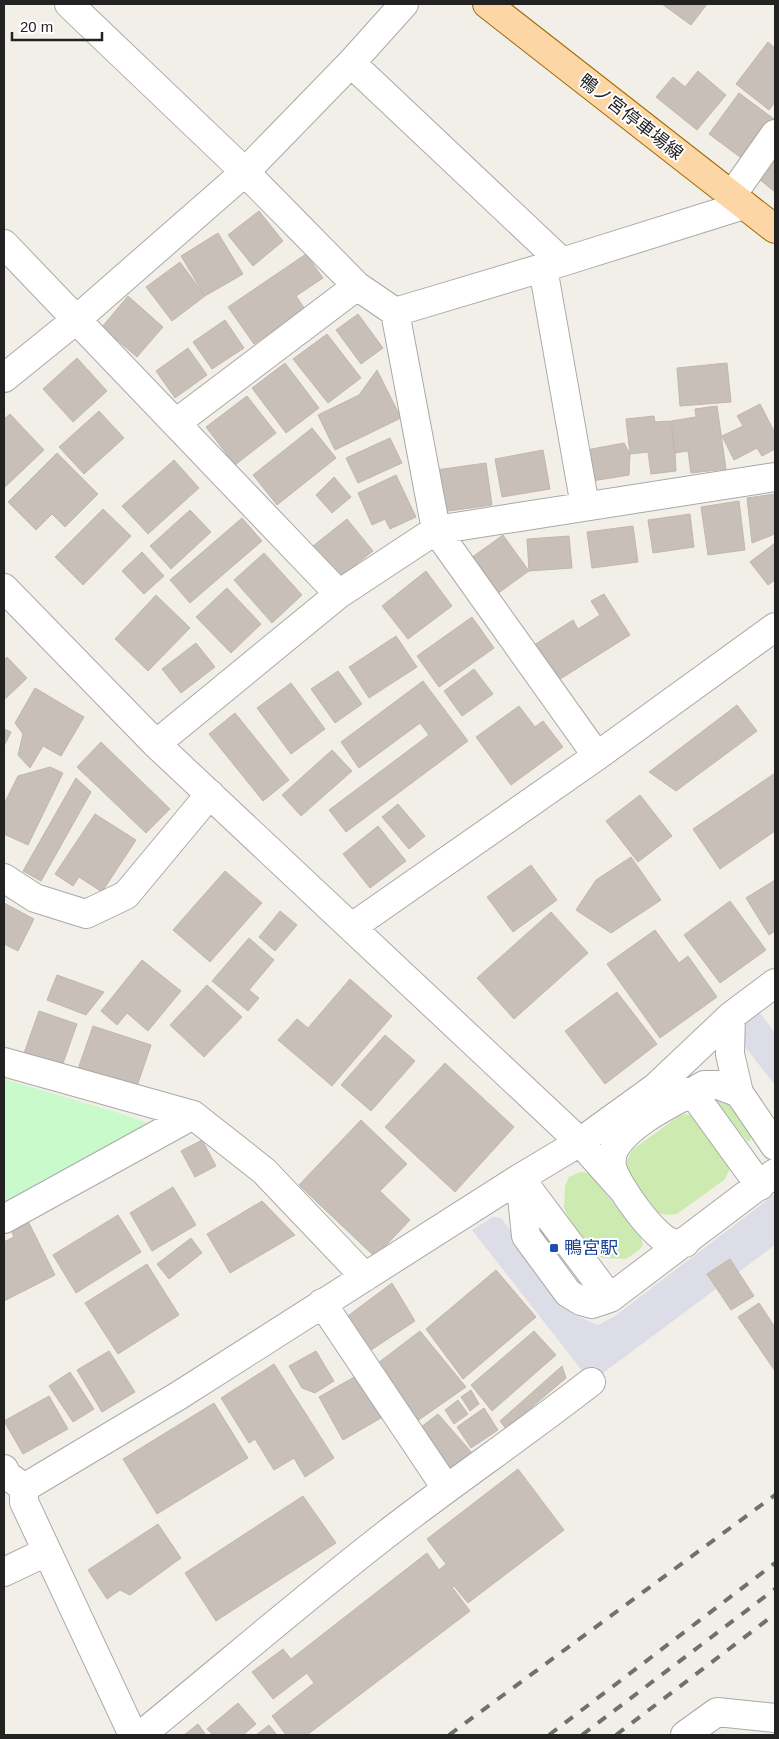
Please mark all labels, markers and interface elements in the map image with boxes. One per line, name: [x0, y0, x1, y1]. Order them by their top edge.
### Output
scale bar: [12, 10, 102, 42]
text: 20 m: [20, 18, 53, 35]
street label: 鴨ノ宮停車場線: [575, 70, 687, 164]
place label: 鴨宮駅: [564, 1238, 618, 1258]
marker: 鴨宮駅: [548, 1242, 560, 1254]

